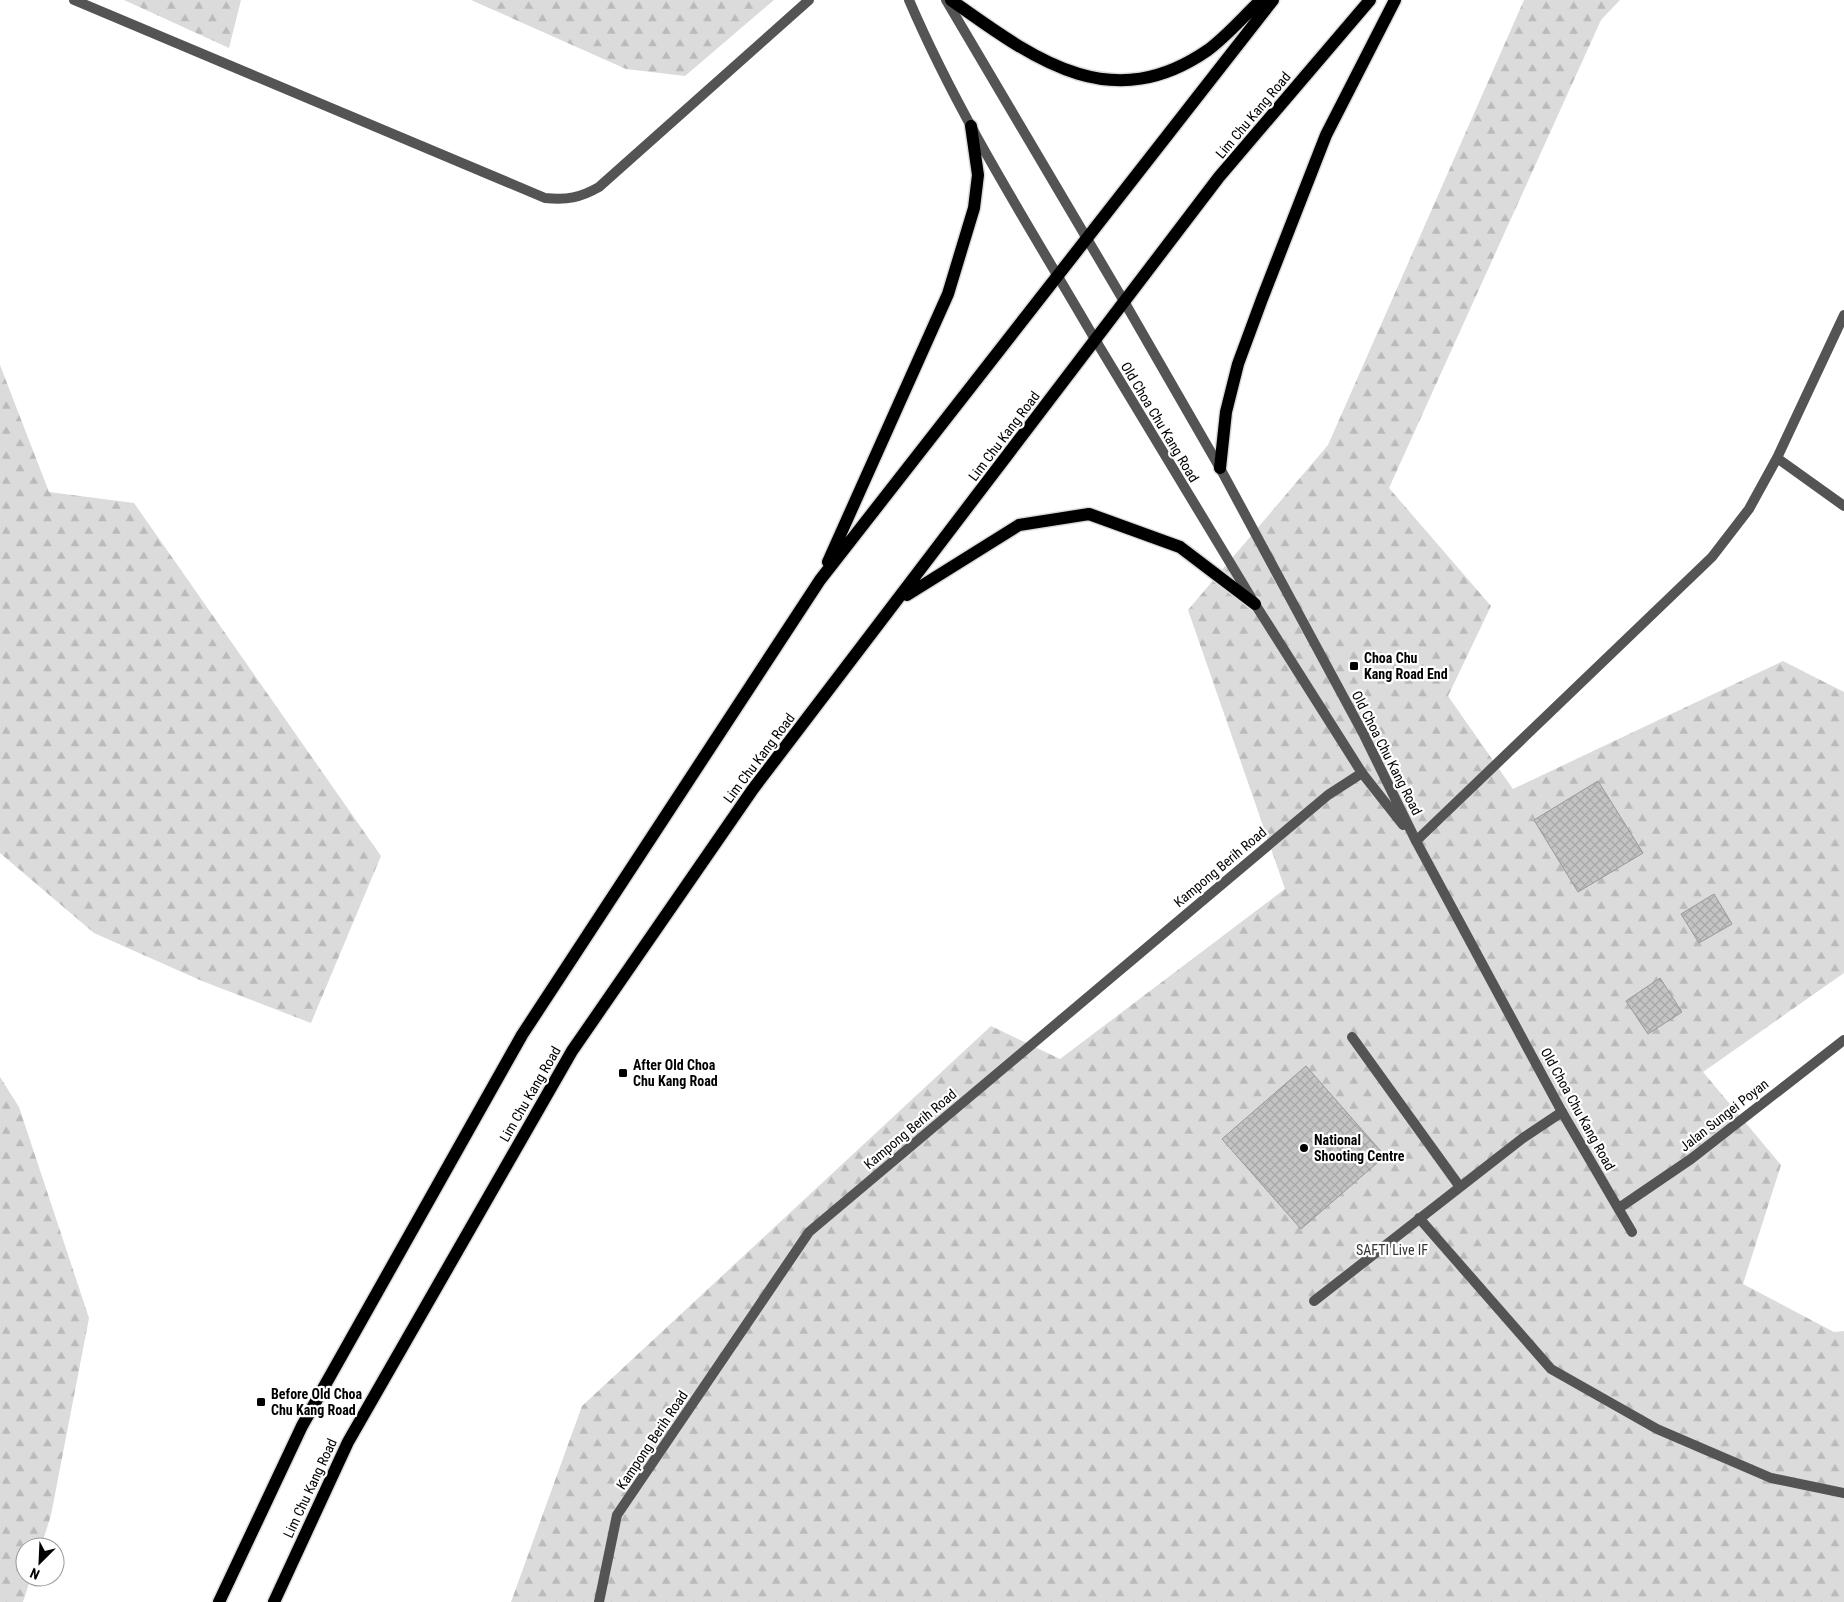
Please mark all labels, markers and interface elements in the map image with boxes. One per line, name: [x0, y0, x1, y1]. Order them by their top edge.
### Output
street label: Lim Chu Kang Road: [1212, 69, 1294, 161]
street label: Old Choa Chu Kang Road: [1118, 359, 1202, 485]
street label: Lim Chu Kang Road: [965, 388, 1043, 484]
place label: Choa Chu Kang Road End: [1364, 650, 1448, 682]
marker: Choa Chu Kang Road End: [1348, 660, 1360, 672]
street label: Old Choa Chu Kang Road: [1349, 688, 1425, 818]
street label: Lim Chu Kang Road: [720, 710, 798, 806]
street label: Kampong Berih Road: [1171, 824, 1269, 910]
street label: Lim Chu Kang Road: [496, 1043, 564, 1145]
street label: Old Choa Chu Kang Road: [1538, 1045, 1618, 1173]
place label: After Old Choa Chu Kang Road: [633, 1057, 718, 1089]
marker: After Old Choa Chu Kang Road: [617, 1067, 629, 1079]
street label: Jalan Sungei Poyan: [1677, 1075, 1771, 1155]
street label: Kampong Berih Road: [861, 1086, 959, 1172]
place label: National Shooting Centre: [1314, 1132, 1405, 1164]
marker: National Shooting Centre: [1298, 1142, 1310, 1154]
park label: SAFTI Live IF: [1356, 1242, 1428, 1258]
place label: Before Old Choa Chu Kang Road: [271, 1386, 363, 1418]
street label: Kampong Berih Road: [613, 1388, 691, 1492]
marker: Before Old Choa Chu Kang Road: [255, 1396, 267, 1408]
street label: Lim Chu Kang Road: [280, 1436, 340, 1540]
north arrow: [15, 1537, 65, 1587]
text: N: [28, 1565, 42, 1583]

